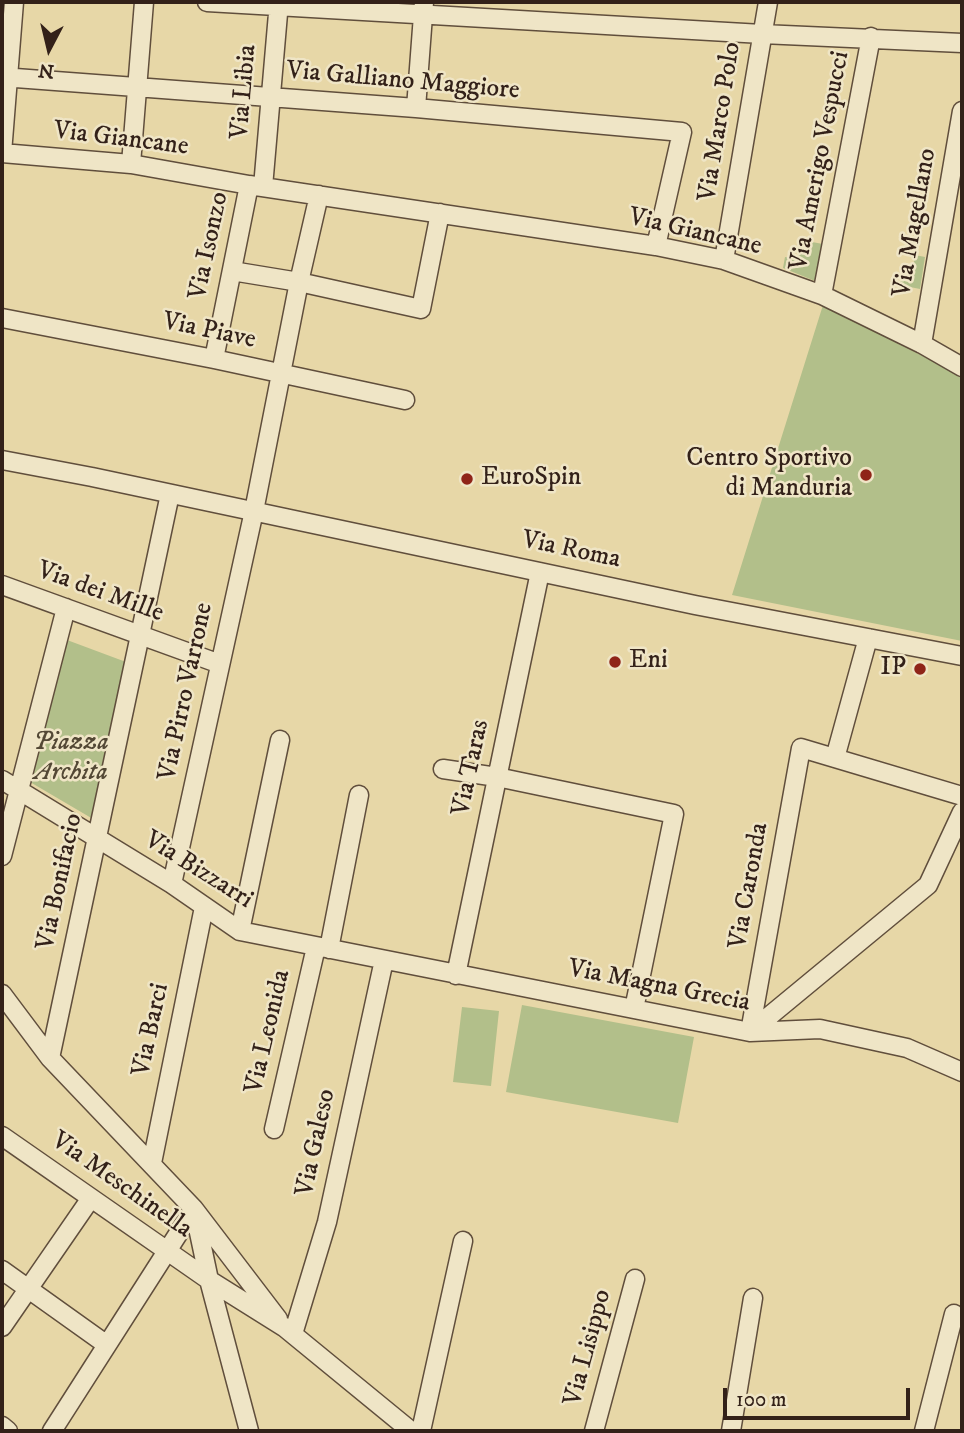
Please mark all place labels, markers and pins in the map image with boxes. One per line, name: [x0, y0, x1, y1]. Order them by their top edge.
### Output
place label: Centro Sportivo di Manduria: [686, 444, 852, 505]
place label: EuroSpin: [481, 463, 581, 495]
marker: Centro Sportivo di Manduria: [858, 467, 874, 483]
marker: EuroSpin: [459, 471, 475, 487]
place label: Eni: [629, 646, 668, 678]
place label: IP: [880, 653, 906, 685]
marker: Eni: [607, 654, 623, 670]
marker: IP: [912, 661, 928, 677]

